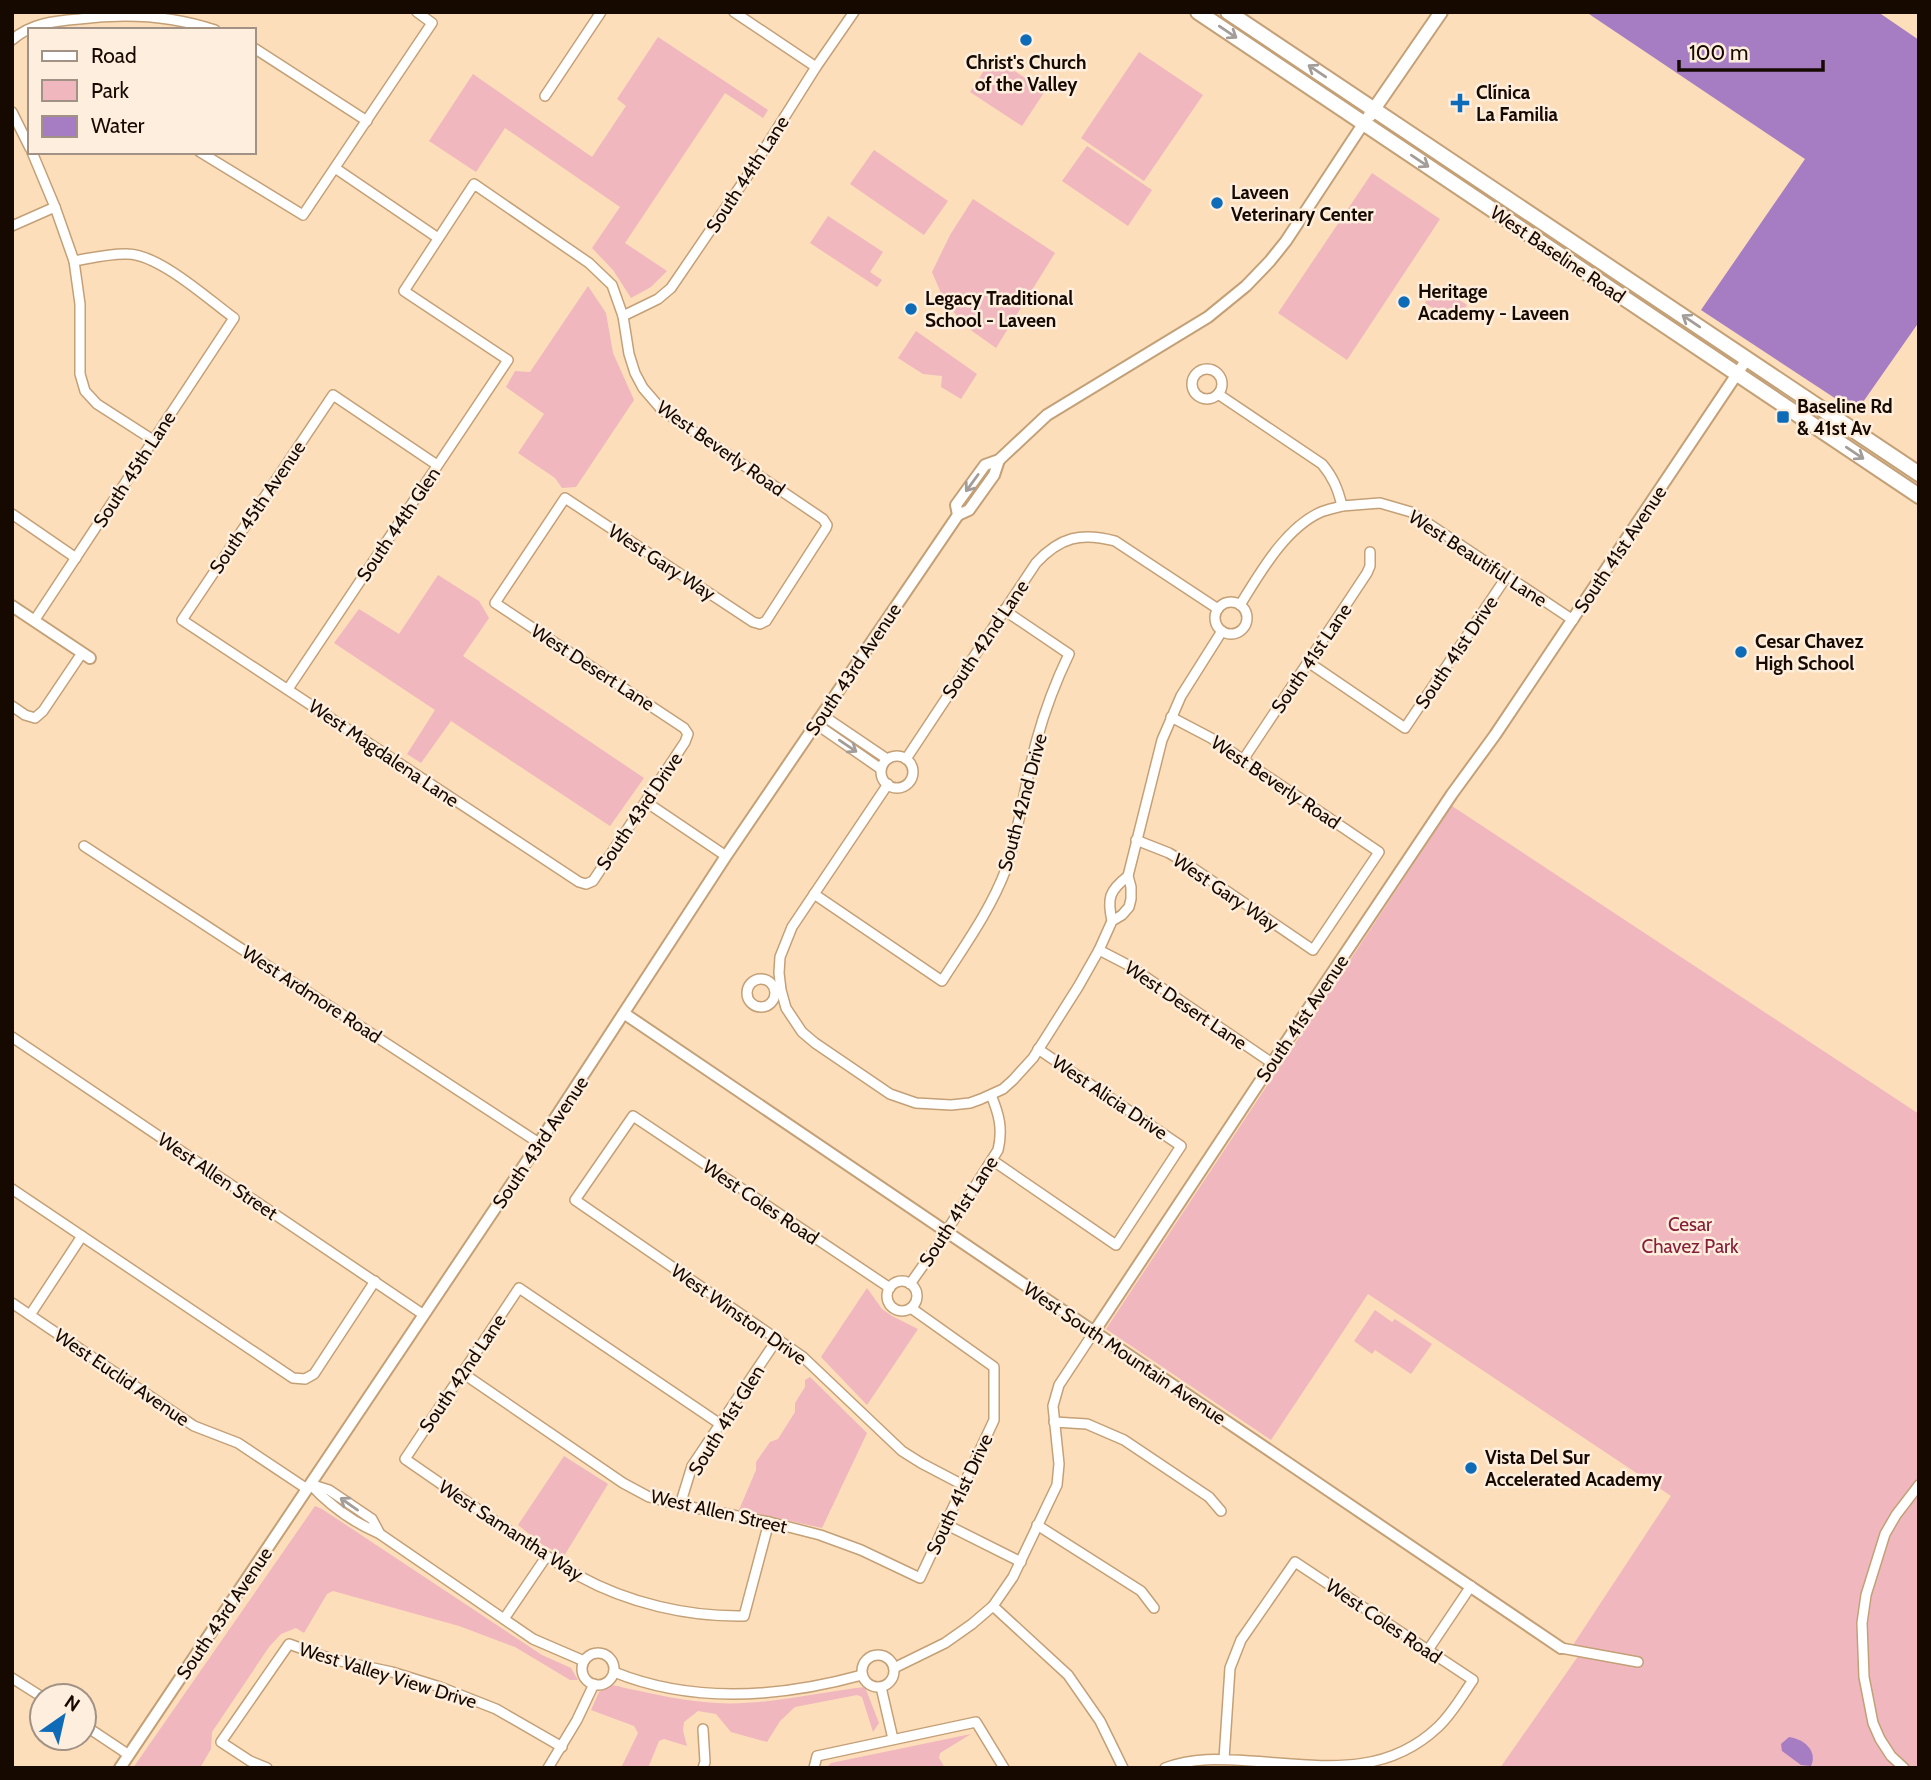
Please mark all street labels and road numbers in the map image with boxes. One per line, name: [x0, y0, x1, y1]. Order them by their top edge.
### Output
street label: South 44th Lane: [701, 111, 794, 237]
street label: West Baseline Road: [1486, 201, 1630, 308]
street label: West Beverly Road: [652, 396, 789, 501]
street label: South 45th Lane: [88, 407, 181, 532]
street label: South 45th Avenue: [205, 436, 310, 578]
street label: South 44th Glen: [352, 463, 445, 586]
street label: South 41st Avenue: [1569, 481, 1672, 617]
street label: West Beautiful Lane: [1404, 505, 1551, 612]
street label: West Gary Way: [604, 519, 720, 606]
street label: South 42nd Lane: [937, 575, 1034, 703]
street label: South 41st Drive: [1410, 591, 1503, 713]
street label: South 43rd Avenue: [801, 599, 906, 740]
street label: South 41st Lane: [1266, 599, 1357, 717]
street label: West Desert Lane: [527, 619, 659, 716]
street label: West Magdalena Lane: [304, 695, 463, 812]
street label: South 42nd Drive: [993, 731, 1052, 873]
street label: West Beverly Road: [1207, 731, 1345, 834]
street label: South 43rd Drive: [592, 748, 687, 874]
street label: West Gary Way: [1168, 849, 1283, 937]
street label: West Ardmore Road: [238, 941, 386, 1048]
street label: South 41st Avenue: [1251, 950, 1354, 1086]
street label: West Desert Lane: [1120, 956, 1251, 1055]
street label: West Alicia Drive: [1048, 1050, 1172, 1145]
street label: South 43rd Avenue: [488, 1072, 593, 1213]
street label: West Allen Street: [154, 1128, 282, 1225]
street label: South 41st Lane: [914, 1151, 1003, 1271]
street label: West Coles Road: [698, 1155, 823, 1250]
street label: West Winston Drive: [667, 1259, 811, 1370]
street label: West South Mountain Avenue: [1019, 1277, 1230, 1430]
street label: South 42nd Lane: [414, 1309, 511, 1437]
street label: West Euclid Avenue: [50, 1324, 194, 1431]
street label: South 41st Glen: [683, 1361, 769, 1480]
street label: South 41st Drive: [921, 1430, 998, 1558]
street label: West Samantha Way: [434, 1475, 588, 1586]
street label: West Allen Street: [648, 1485, 790, 1539]
street label: South 43rd Avenue: [172, 1543, 277, 1684]
street label: West Coles Road: [1321, 1574, 1446, 1669]
street label: West Valley View Drive: [296, 1637, 480, 1714]

